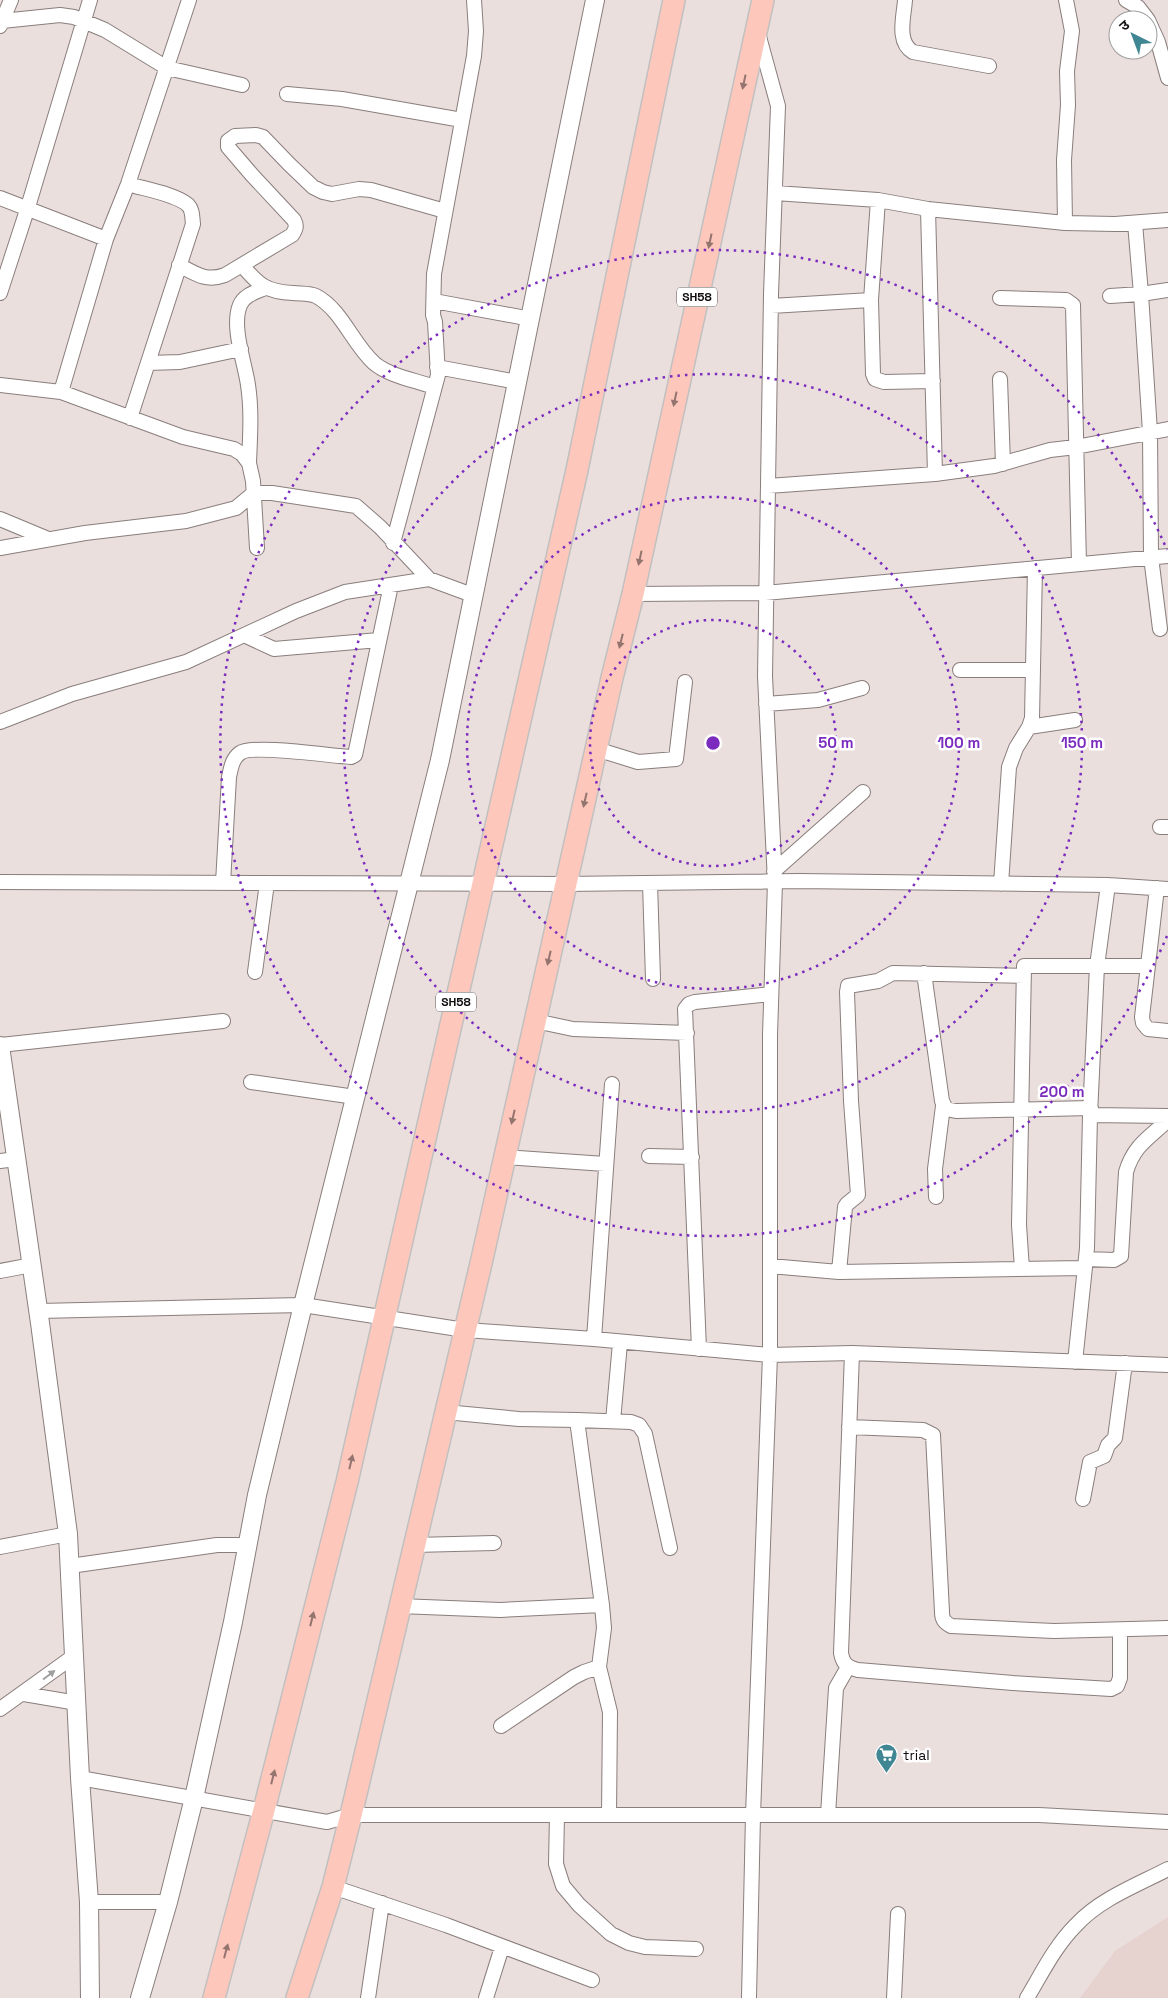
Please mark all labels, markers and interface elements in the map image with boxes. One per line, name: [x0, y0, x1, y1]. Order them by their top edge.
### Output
north arrow: [1108, 10, 1158, 60]
text: उ: [1115, 15, 1134, 35]
one-way arrow: [740, 74, 748, 90]
one-way arrow: [706, 233, 714, 248]
road number: SH58: [677, 288, 717, 306]
one-way arrow: [671, 392, 679, 407]
one-way arrow: [636, 550, 644, 566]
one-way arrow: [617, 634, 625, 649]
text: 50 m: [818, 733, 854, 752]
text: 100 m: [938, 733, 980, 752]
text: 150 m: [1061, 733, 1103, 752]
centre of rings: [704, 734, 722, 752]
one-way arrow: [580, 792, 588, 808]
one-way arrow: [545, 951, 553, 966]
road number: SH58: [436, 992, 476, 1012]
text: 200 m: [1040, 1082, 1084, 1101]
one-way arrow: [509, 1109, 517, 1125]
one-way arrow: [347, 1454, 355, 1469]
one-way arrow: [308, 1612, 316, 1627]
one-way arrow: [42, 1670, 56, 1680]
supermarket icon: trial: [875, 1743, 899, 1774]
place label: trial: [903, 1746, 930, 1764]
one-way arrow: [269, 1770, 277, 1785]
one-way arrow: [223, 1943, 231, 1958]

